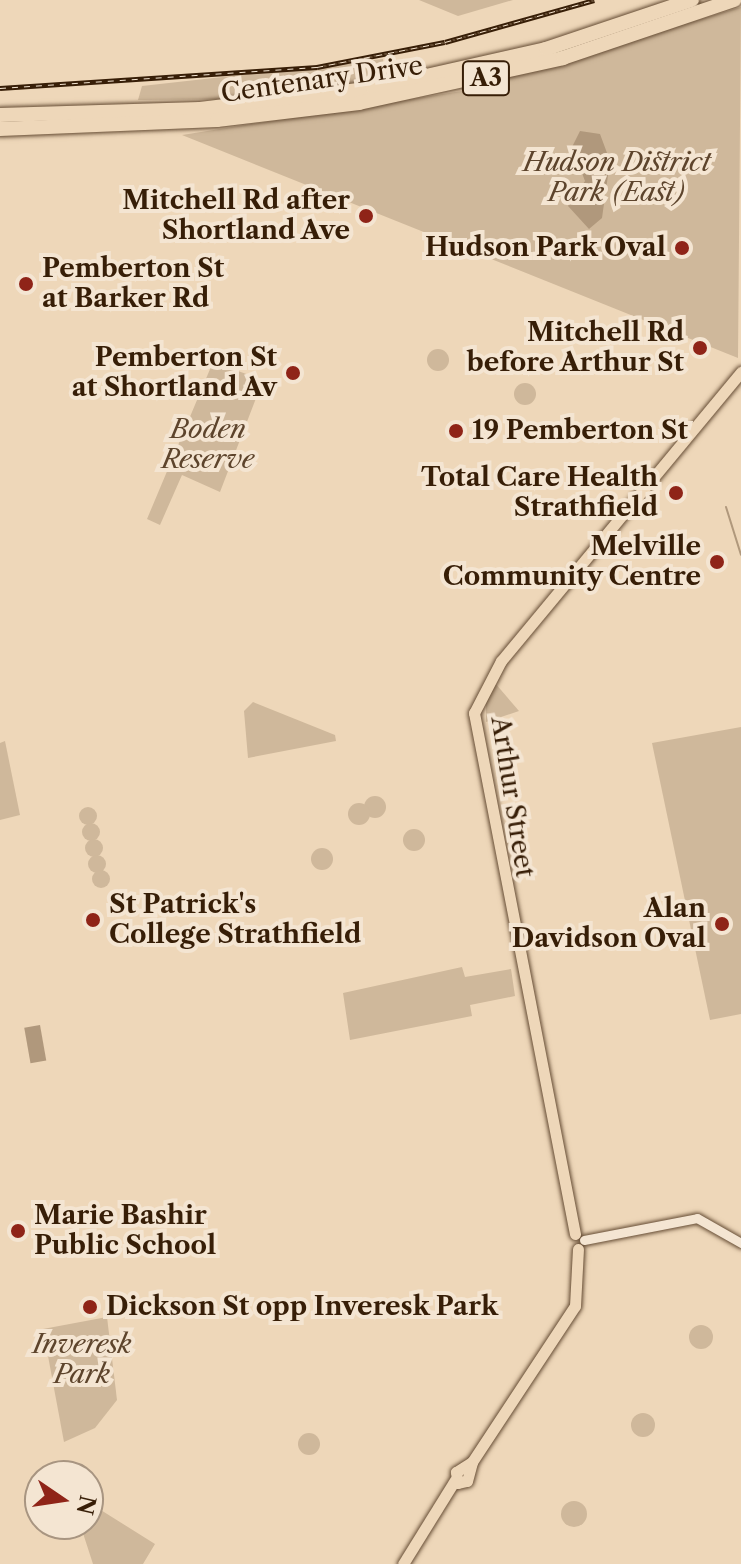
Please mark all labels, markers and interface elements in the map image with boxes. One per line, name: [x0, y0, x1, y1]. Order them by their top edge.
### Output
street label: Centenary Drive: [219, 50, 425, 110]
road number: A3: [460, 58, 512, 98]
park label: Hudson District Park (East): [523, 147, 711, 208]
place label: Mitchell Rd after Shortland Ave: [122, 185, 350, 246]
marker: Mitchell Rd after Shortland Ave: [357, 207, 375, 225]
place label: Hudson Park Oval: [425, 232, 666, 264]
marker: Hudson Park Oval: [673, 239, 691, 257]
place label: Pemberton St at Barker Rd: [42, 253, 224, 314]
marker: Pemberton St at Barker Rd: [17, 275, 35, 293]
place label: Mitchell Rd before Arthur St: [465, 317, 684, 378]
marker: Mitchell Rd before Arthur St: [691, 339, 709, 357]
place label: Pemberton St at Shortland Av: [71, 342, 277, 404]
marker: Pemberton St at Shortland Av: [284, 364, 302, 382]
park label: Boden Reserve: [162, 414, 254, 476]
place label: 19 Pemberton St: [472, 415, 688, 447]
marker: 19 Pemberton St: [447, 422, 465, 440]
place label: Total Care Health Strathfield: [421, 462, 658, 524]
marker: Total Care Health Strathfield: [665, 482, 687, 504]
place label: Melville Community Centre: [442, 531, 701, 592]
marker: Melville Community Centre: [708, 553, 726, 571]
street label: Arthur Street: [484, 714, 540, 880]
place label: St Patrick's College Strathfield: [109, 889, 361, 950]
place label: Alan Davidson Oval: [512, 893, 706, 954]
marker: St Patrick's College Strathfield: [84, 911, 102, 929]
marker: Alan Davidson Oval: [713, 915, 731, 933]
place label: Marie Bashir Public School: [34, 1200, 216, 1262]
marker: Marie Bashir Public School: [9, 1222, 27, 1240]
place label: Dickson St opp Inveresk Park: [106, 1291, 498, 1323]
marker: Dickson St opp Inveresk Park: [81, 1298, 99, 1316]
park label: Inveresk Park: [32, 1329, 132, 1390]
north arrow: [24, 1460, 104, 1540]
text: N: [71, 1493, 101, 1517]

